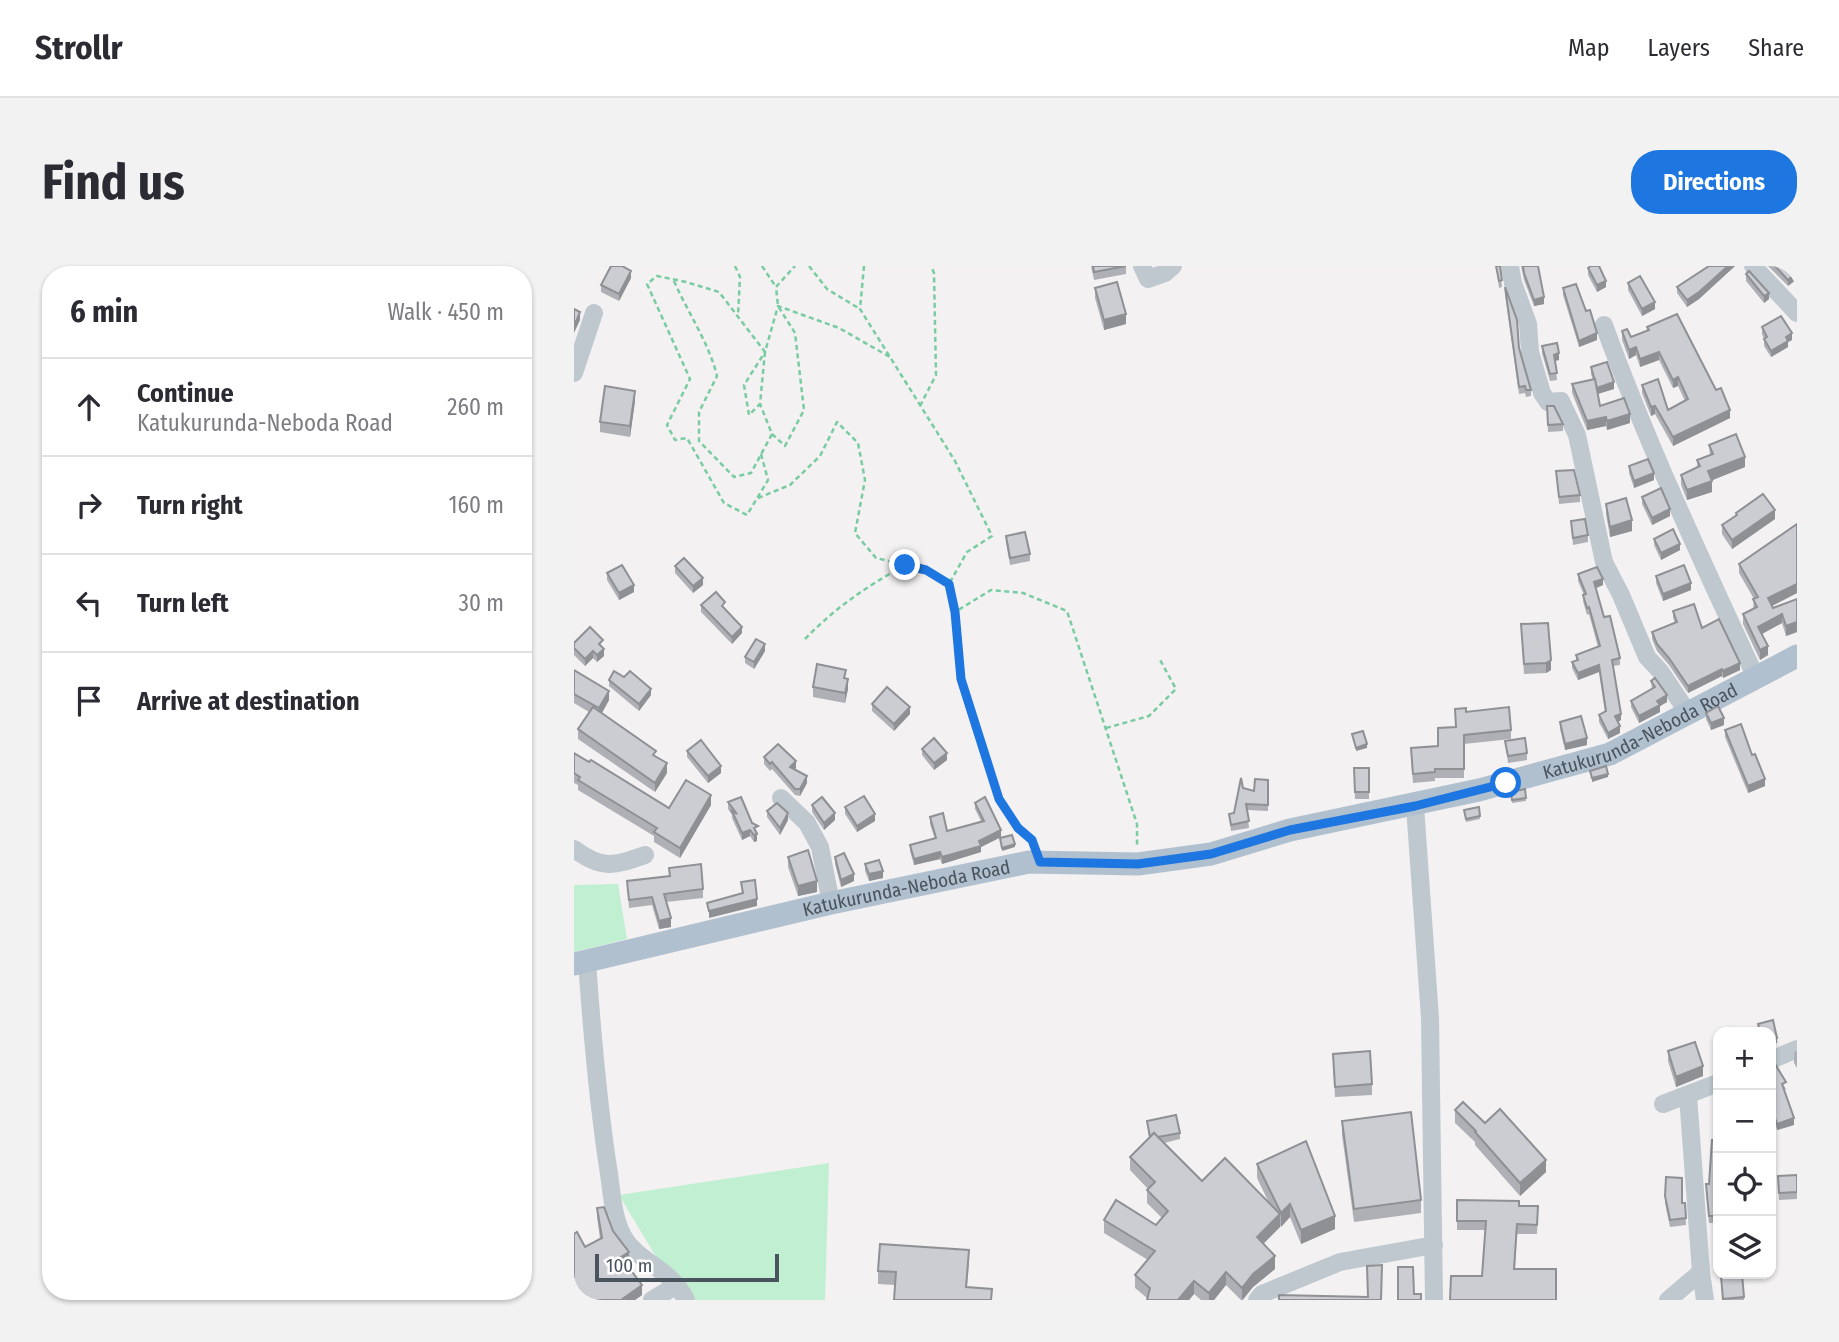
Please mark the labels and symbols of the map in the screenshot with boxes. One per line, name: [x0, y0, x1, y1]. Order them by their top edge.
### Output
route end: [889, 549, 920, 580]
street label: Katukurunda-Neboda Road: [1540, 678, 1741, 784]
route start: [1490, 767, 1521, 798]
street label: Katukurunda-Neboda Road: [800, 855, 1012, 921]
scale bar: [595, 1251, 779, 1283]

